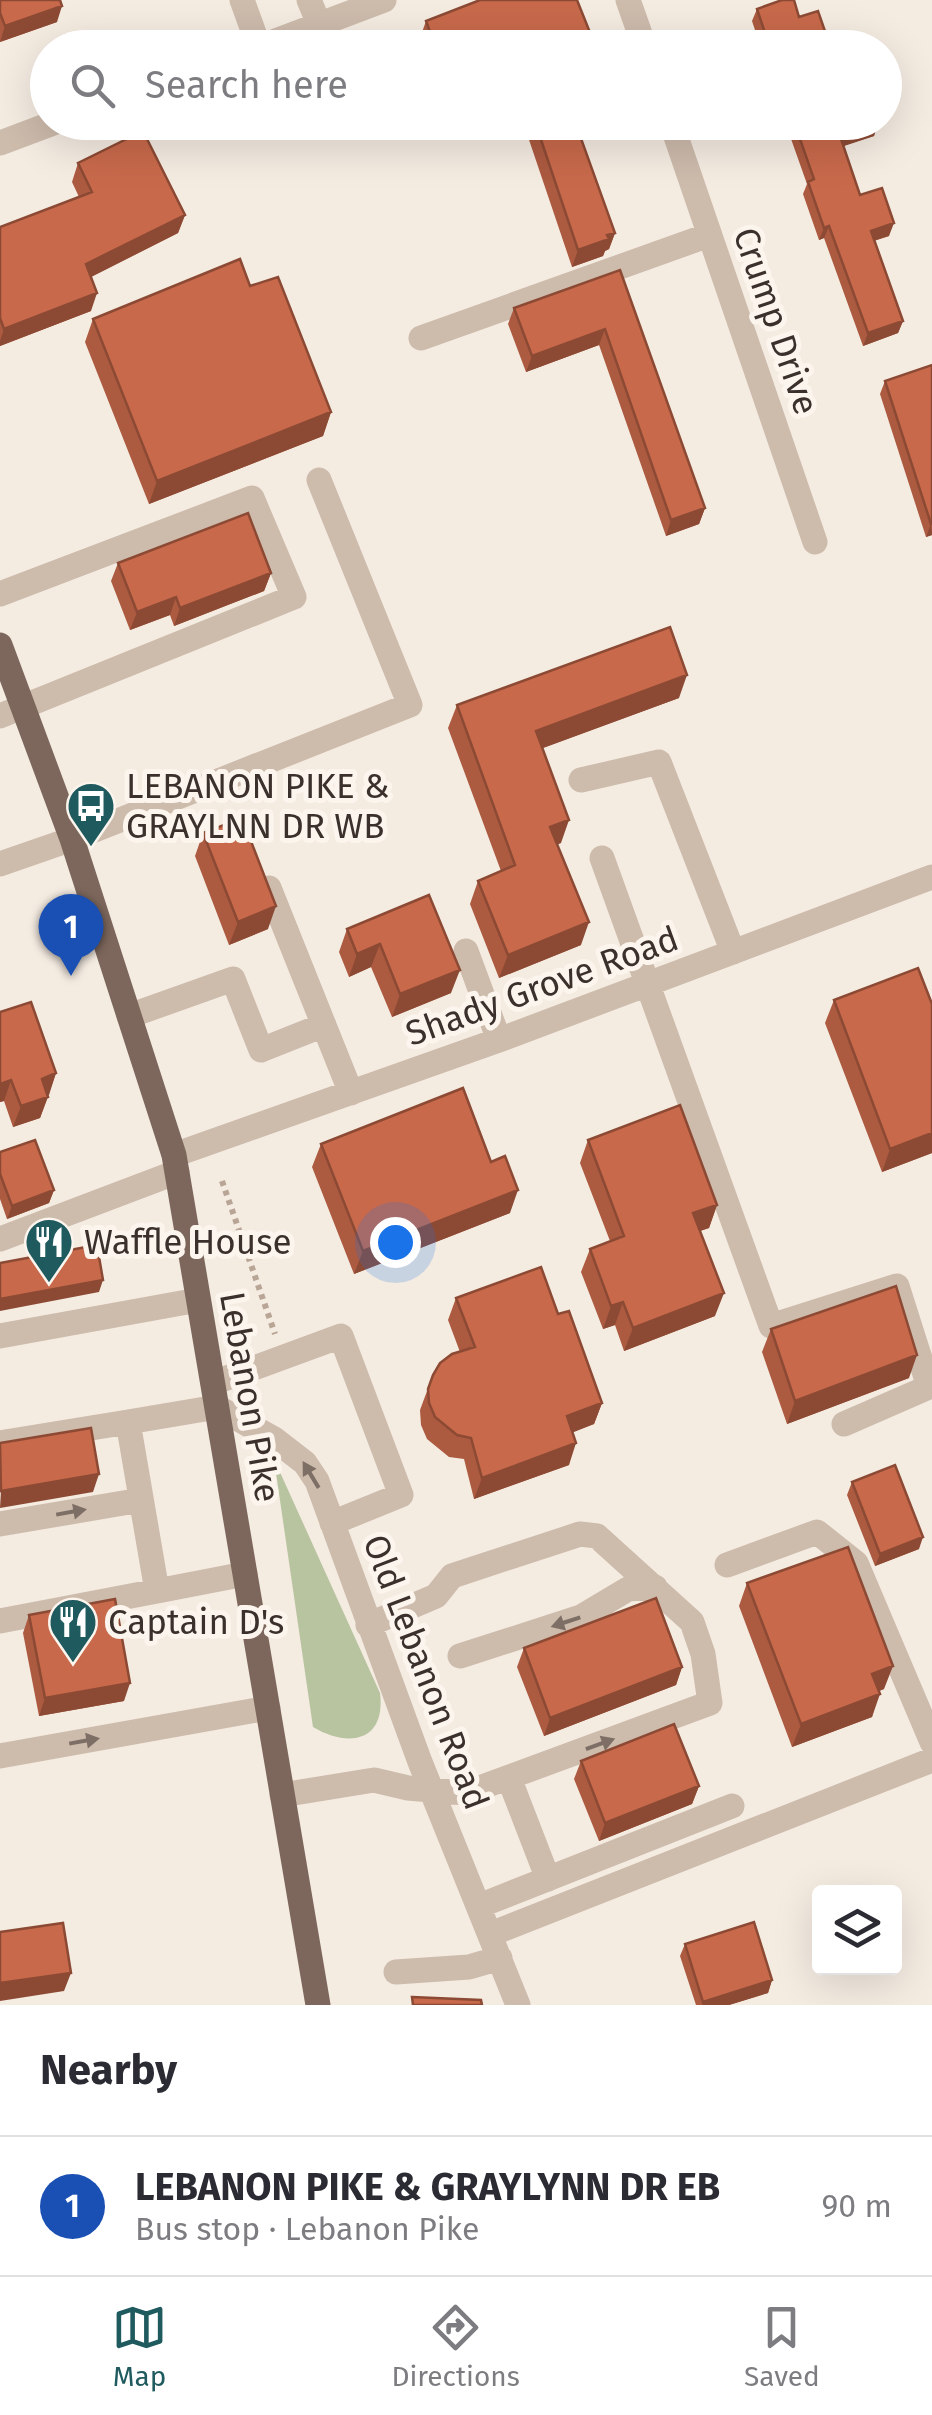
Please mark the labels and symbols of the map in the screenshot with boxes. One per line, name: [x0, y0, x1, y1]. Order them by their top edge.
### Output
street label: Crump Drive: [724, 222, 828, 420]
place label: LEBANON PIKE & GRAYLNN DR WB: [126, 765, 389, 847]
bus stop icon: LEBANON PIKE & GRAYLNN DR WB: [65, 780, 117, 848]
pin: 1: [38, 894, 104, 976]
street label: Shady Grove Road: [400, 917, 684, 1055]
restaurant icon: Waffle House: [23, 1216, 75, 1284]
your location: [370, 1217, 421, 1268]
place label: Waffle House: [84, 1221, 292, 1263]
street label: Lebanon Pike: [211, 1289, 289, 1505]
one-way arrow: [303, 1461, 320, 1489]
one-way arrow: [55, 1504, 87, 1519]
street label: Old Lebanon Road: [354, 1529, 498, 1815]
restaurant icon: Captain D's: [47, 1596, 99, 1664]
place label: Captain D's: [108, 1601, 284, 1643]
one-way arrow: [550, 1616, 580, 1631]
one-way arrow: [69, 1733, 100, 1748]
one-way arrow: [586, 1736, 616, 1751]

